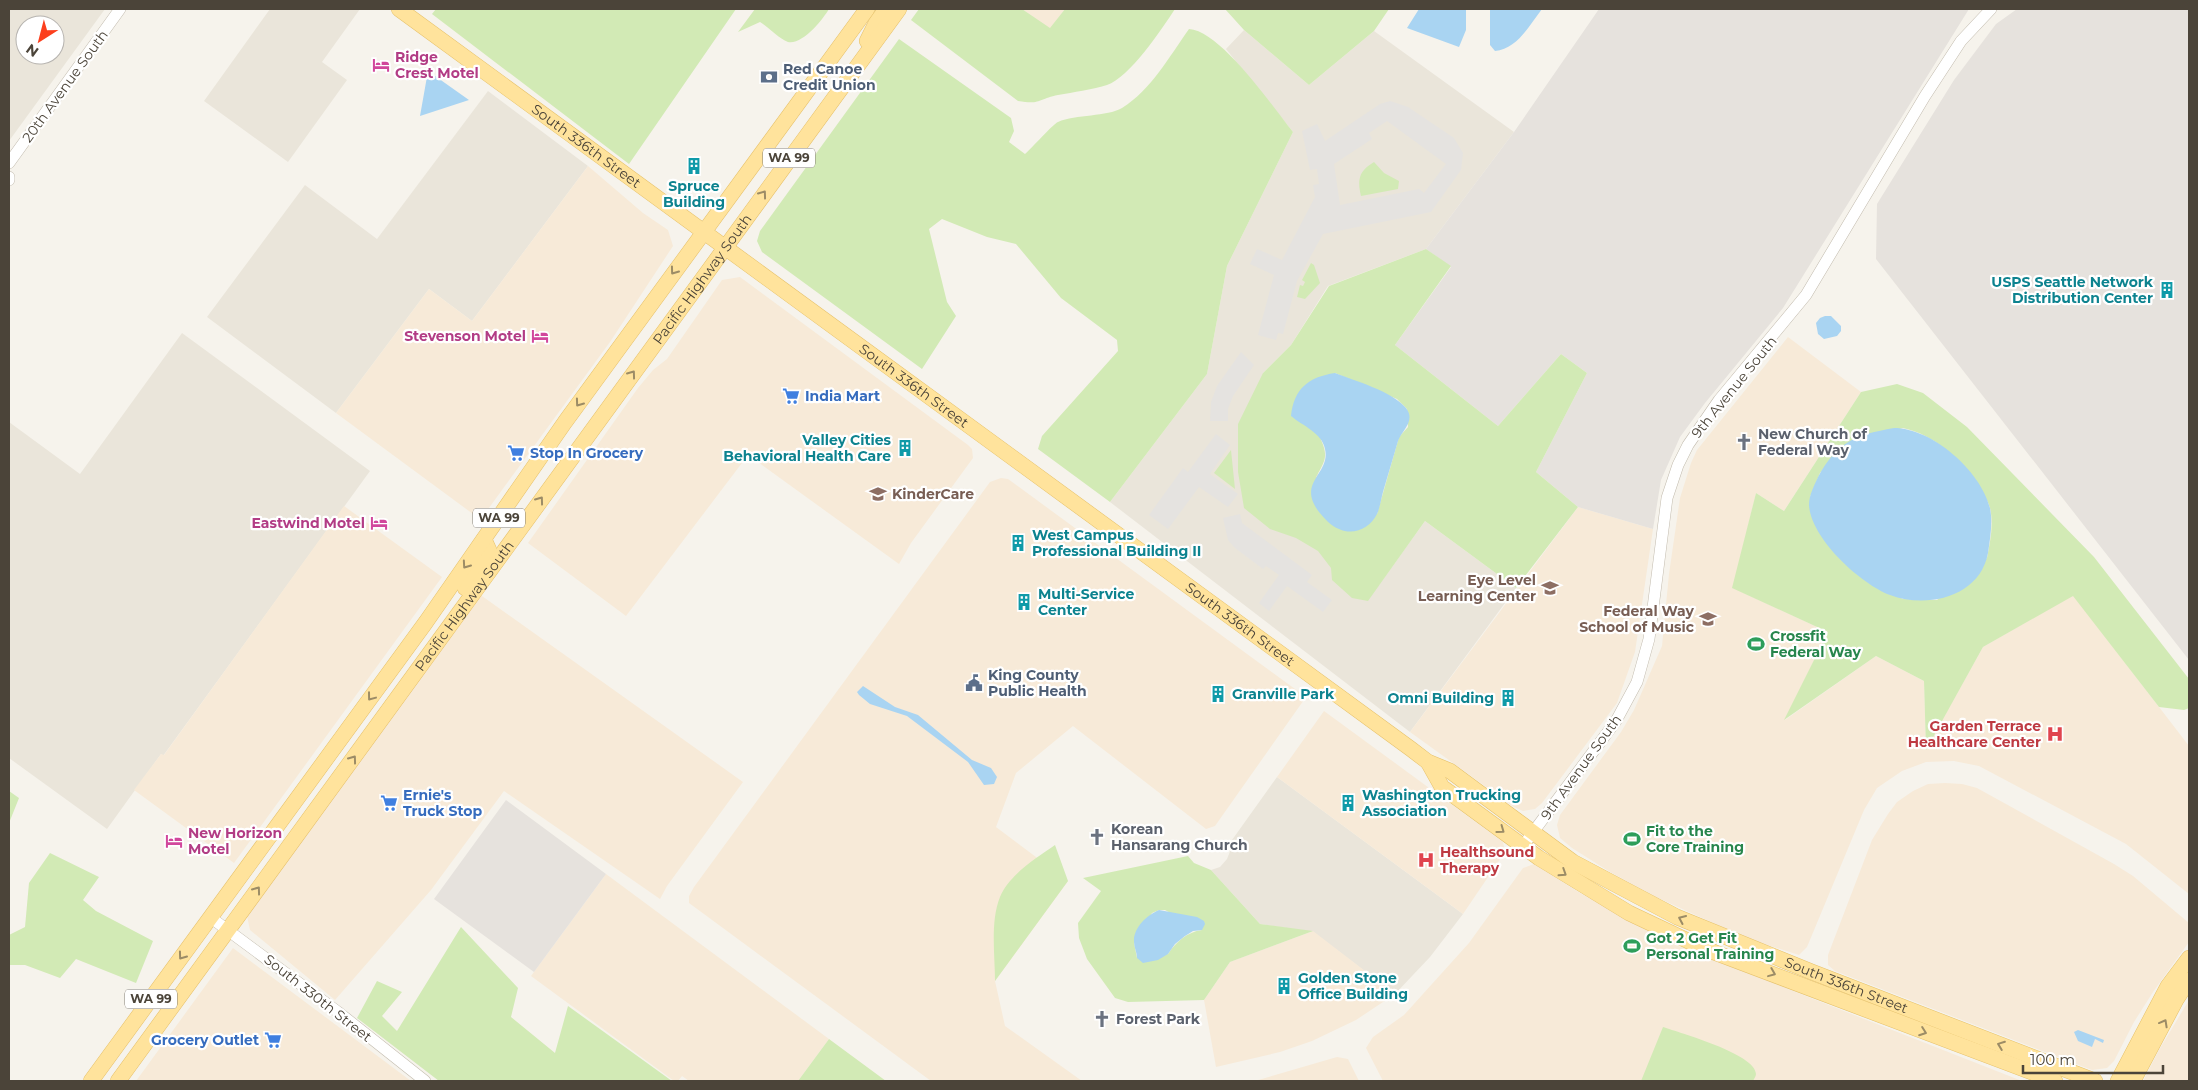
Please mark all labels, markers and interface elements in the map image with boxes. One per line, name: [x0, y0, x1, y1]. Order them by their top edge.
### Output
north arrow: [15, 15, 65, 65]
street label: 20th Avenue South: [18, 26, 112, 146]
text: N: [22, 40, 42, 61]
place label: Ridge Crest Motel: [395, 48, 479, 82]
hotel icon: Ridge Crest Motel: [371, 55, 391, 75]
place label: Red Canoe Credit Union: [783, 60, 876, 94]
bank icon: Red Canoe Credit Union: [759, 67, 779, 87]
street label: South 336th Street: [528, 100, 645, 192]
road number: WA 99: [763, 148, 815, 168]
building icon: Spruce Building: [684, 156, 704, 176]
place label: Spruce Building: [663, 177, 725, 211]
one-way arrow: [757, 190, 766, 200]
street label: Pacific Highway South: [649, 210, 756, 348]
one-way arrow: [671, 266, 680, 275]
place label: USPS Seattle Network Distribution Center: [1991, 273, 2154, 307]
building icon: USPS Seattle Network Distribution Center: [2157, 280, 2177, 300]
hotel icon: Stevenson Motel: [530, 326, 550, 346]
place label: Stevenson Motel: [404, 327, 526, 345]
street label: 9th Avenue South: [1687, 332, 1781, 442]
street label: South 336th Street: [856, 340, 972, 432]
one-way arrow: [626, 370, 635, 380]
supermarket icon: India Mart: [781, 386, 801, 406]
place label: India Mart: [805, 387, 880, 405]
one-way arrow: [576, 397, 585, 407]
place label: New Church of Federal Way: [1758, 425, 1867, 459]
place label: Valley Cities Behavioral Health Care: [723, 431, 892, 465]
church icon: New Church of Federal Way: [1734, 432, 1754, 452]
building icon: Valley Cities Behavioral Health Care: [895, 438, 915, 458]
supermarket icon: Stop In Grocery: [506, 443, 526, 463]
place label: Stop In Grocery: [530, 444, 644, 462]
school or university icon: KinderCare: [868, 484, 888, 504]
place label: KinderCare: [892, 485, 974, 503]
one-way arrow: [535, 497, 543, 506]
road number: WA 99: [473, 508, 525, 528]
hotel icon: Eastwind Motel: [369, 513, 389, 533]
place label: Eastwind Motel: [251, 514, 365, 532]
place label: West Campus Professional Building II: [1032, 526, 1201, 560]
building icon: West Campus Professional Building II: [1008, 533, 1028, 553]
street label: Pacific Highway South: [411, 537, 518, 675]
one-way arrow: [463, 559, 472, 569]
place label: Eye Level Learning Center: [1418, 571, 1536, 605]
street label: South 336th Street: [1182, 578, 1299, 670]
school or university icon: Eye Level Learning Center: [1540, 578, 1560, 598]
place label: Multi-Service Center: [1038, 585, 1134, 619]
building icon: Multi-Service Center: [1014, 592, 1034, 612]
place label: Federal Way School of Music: [1579, 602, 1695, 636]
school or university icon: Federal Way School of Music: [1698, 609, 1718, 629]
place label: Crossfit Federal Way: [1770, 627, 1861, 661]
sports icon: Crossfit Federal Way: [1746, 634, 1766, 654]
place label: King County Public Health: [988, 666, 1087, 700]
public building icon: King County Public Health: [964, 673, 984, 693]
building icon: Granville Park: [1208, 684, 1228, 704]
place label: Granville Park: [1232, 685, 1335, 703]
building icon: Omni Building: [1498, 688, 1518, 708]
place label: Omni Building: [1387, 689, 1494, 707]
one-way arrow: [368, 691, 377, 701]
street label: 9th Avenue South: [1537, 711, 1625, 823]
place label: Garden Terrace Healthcare Center: [1908, 717, 2041, 751]
hospital icon: Garden Terrace Healthcare Center: [2045, 724, 2065, 744]
one-way arrow: [347, 755, 356, 765]
place label: Ernie's Truck Stop: [403, 786, 482, 820]
place label: Washington Trucking Association: [1361, 786, 1521, 820]
supermarket icon: Ernie's Truck Stop: [379, 793, 399, 813]
building icon: Washington Trucking Association: [1338, 793, 1358, 813]
place label: Korean Hansarang Church: [1111, 820, 1248, 854]
place label: Fit to the Core Training: [1646, 822, 1744, 856]
place label: New Horizon Motel: [188, 824, 282, 858]
one-way arrow: [1495, 824, 1505, 833]
church icon: Korean Hansarang Church: [1087, 827, 1107, 847]
sports icon: Fit to the Core Training: [1622, 829, 1642, 849]
hotel icon: New Horizon Motel: [164, 831, 184, 851]
place label: Healthsound Therapy: [1440, 843, 1534, 877]
hospital icon: Healthsound Therapy: [1416, 850, 1436, 870]
one-way arrow: [1557, 867, 1566, 877]
one-way arrow: [251, 886, 260, 896]
one-way arrow: [1678, 915, 1687, 926]
place label: Got 2 Get Fit Personal Training: [1646, 929, 1774, 963]
sports icon: Got 2 Get Fit Personal Training: [1622, 936, 1642, 956]
one-way arrow: [179, 950, 188, 960]
street label: South 330th Street: [260, 950, 376, 1046]
street label: South 336th Street: [1782, 953, 1911, 1017]
one-way arrow: [1767, 967, 1776, 978]
place label: Golden Stone Office Building: [1298, 969, 1408, 1003]
building icon: Golden Stone Office Building: [1274, 976, 1294, 996]
road number: WA 99: [125, 990, 177, 1009]
church icon: Forest Park: [1092, 1009, 1112, 1029]
place label: Forest Park: [1116, 1010, 1201, 1028]
one-way arrow: [2158, 1019, 2168, 1028]
one-way arrow: [1919, 1026, 1927, 1036]
supermarket icon: Grocery Outlet: [263, 1030, 283, 1050]
place label: Grocery Outlet: [151, 1031, 259, 1049]
one-way arrow: [1997, 1040, 2006, 1051]
scale bar: [2023, 1042, 2163, 1074]
text: 100 m: [2030, 1050, 2075, 1069]

